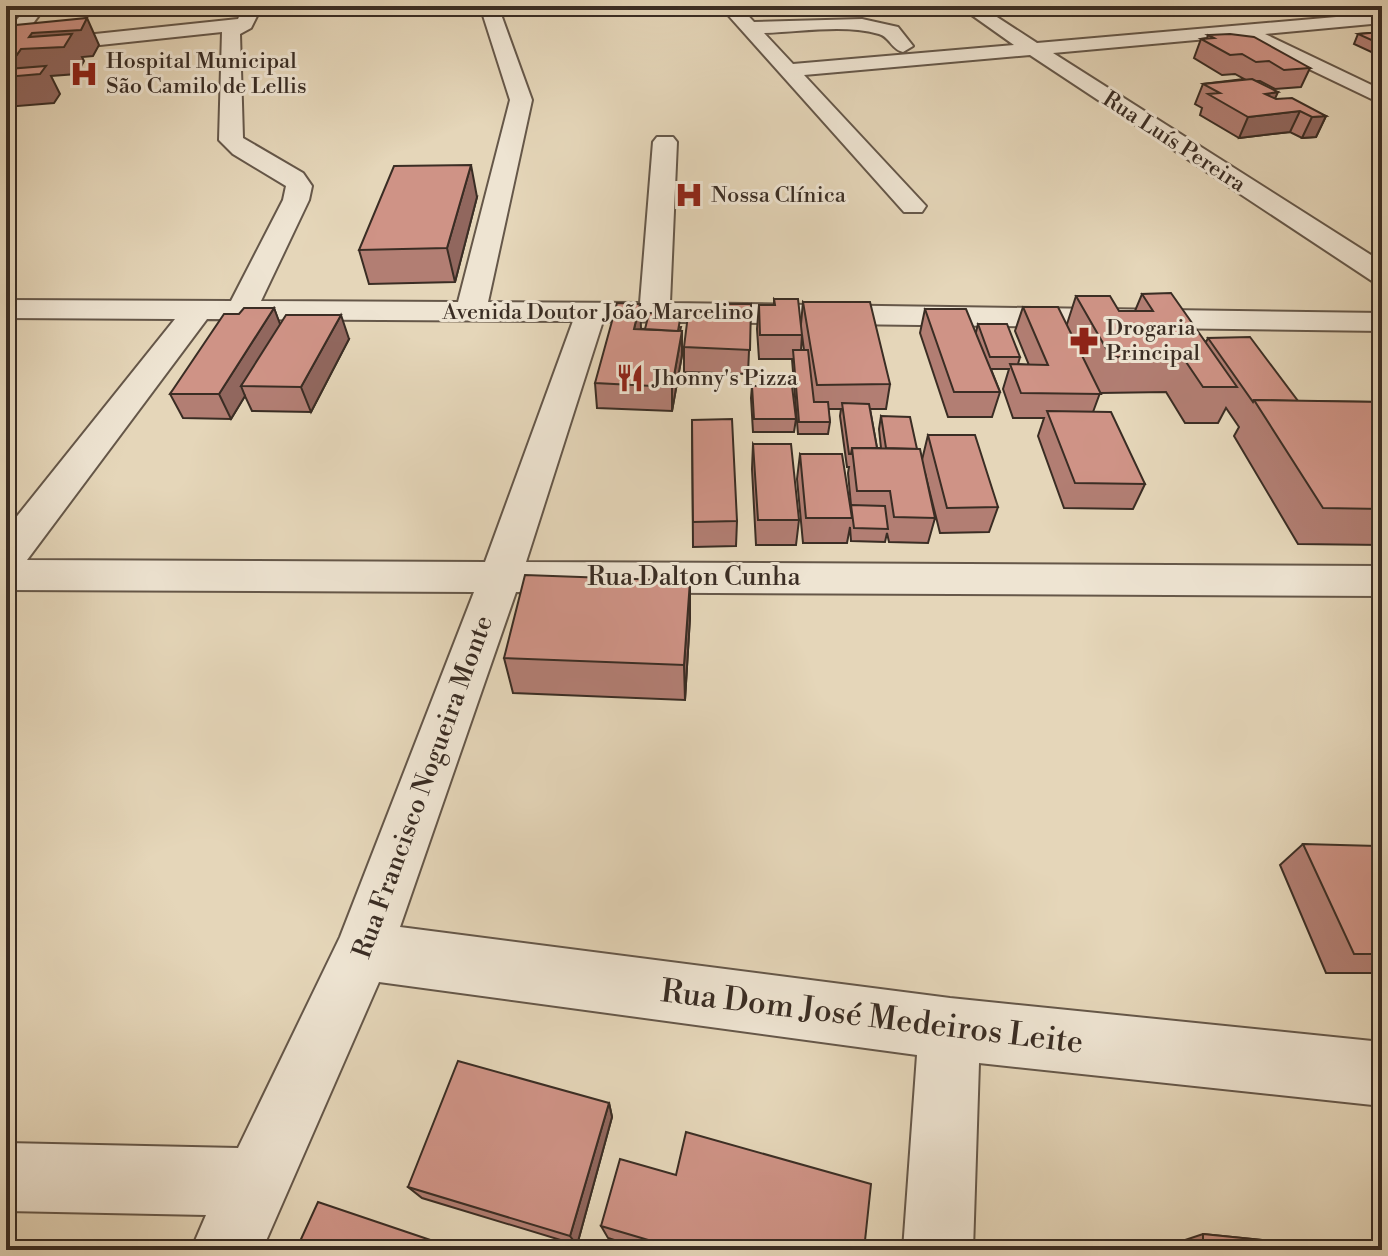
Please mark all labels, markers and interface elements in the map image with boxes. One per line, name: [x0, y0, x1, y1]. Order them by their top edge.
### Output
place label: Hospital Municipal São Camilo de Lellis: [106, 48, 307, 100]
hospital icon: Hospital Municipal São Camilo de Lellis: [69, 59, 99, 89]
street label: Rua Luís Pereira: [1097, 86, 1251, 199]
hospital icon: Nossa Clínica: [674, 180, 704, 210]
place label: Nossa Clínica: [711, 182, 847, 209]
street label: Avenida Doutor João Marcelino: [441, 299, 754, 326]
place label: Drogaria Principal: [1106, 315, 1201, 367]
pharmacy icon: Drogaria Principal: [1069, 326, 1099, 356]
restaurant icon: Jhonny's Pizza: [615, 363, 645, 393]
place label: Jhonny's Pizza: [651, 365, 799, 392]
street label: Rua Dalton Cunha: [587, 561, 802, 593]
street label: Rua Francisco Nogueira Monte: [346, 611, 500, 963]
street label: Rua Dom José Medeiros Leite: [659, 971, 1085, 1063]

